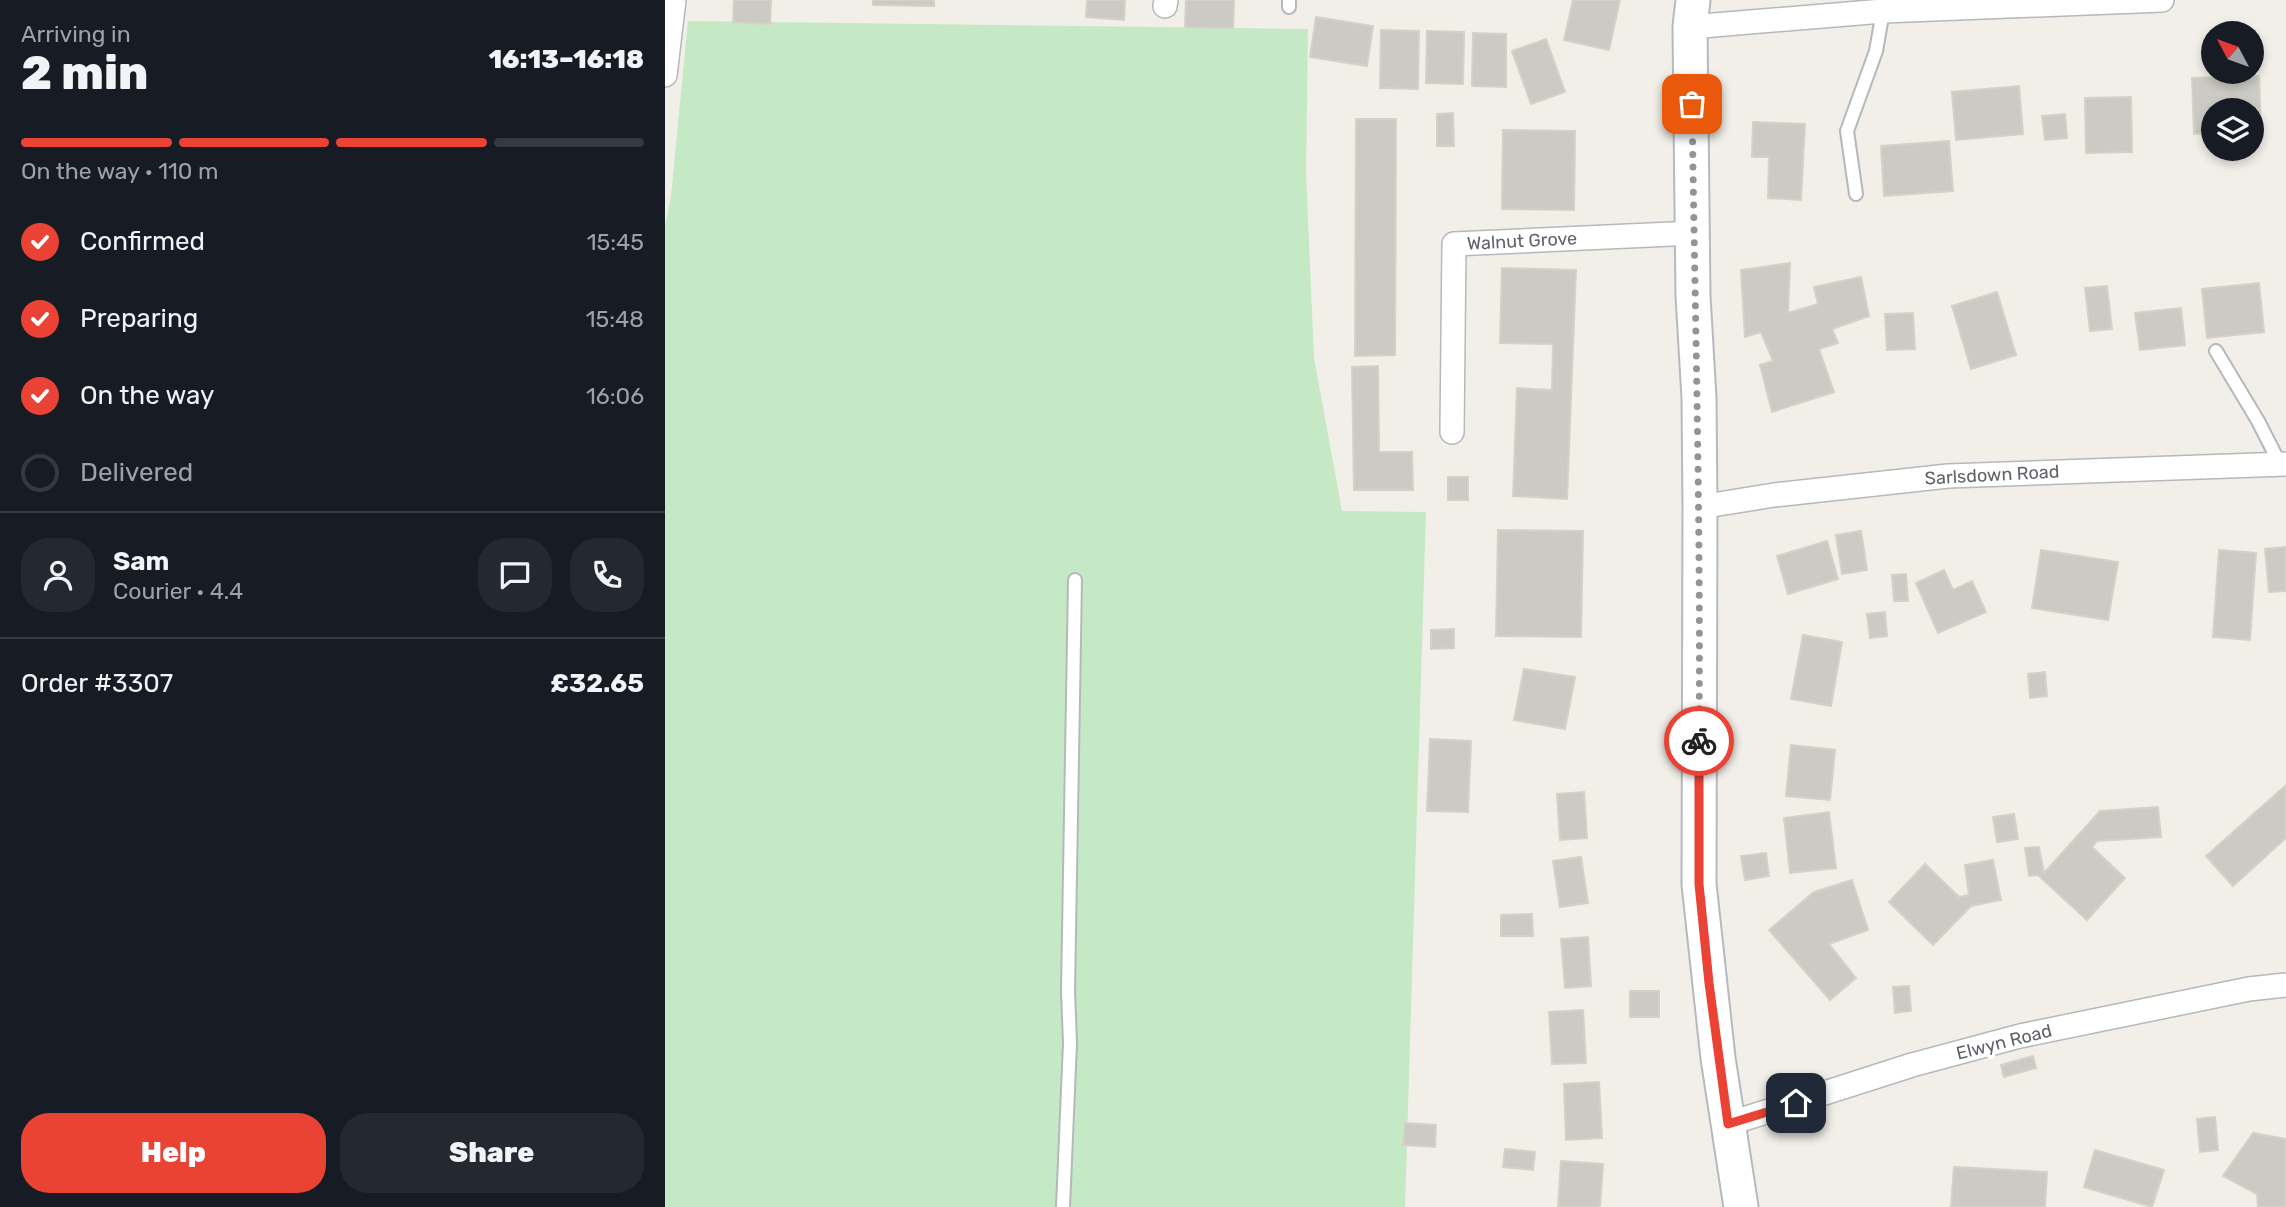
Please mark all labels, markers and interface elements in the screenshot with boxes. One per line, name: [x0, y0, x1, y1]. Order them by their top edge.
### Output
text: Arriving in: [21, 20, 131, 48]
north arrow: [2201, 21, 2265, 84]
map controls: [2201, 21, 2264, 161]
text: 16:13–16:18: [488, 44, 644, 75]
text: 2 min: [21, 46, 148, 101]
pin: [1662, 74, 1722, 134]
icon: bag: [1673, 85, 1711, 123]
button: layers: [2201, 98, 2264, 161]
text: On the way · 110 m: [21, 157, 219, 185]
icon: check: [21, 223, 59, 261]
text: Confirmed: [80, 226, 205, 257]
street label: Walnut Grove: [1466, 227, 1578, 255]
text: 15:45: [587, 228, 644, 256]
icon: check: [21, 300, 59, 338]
text: Preparing: [80, 303, 198, 334]
text: 15:48: [586, 305, 644, 333]
icon: check: [21, 377, 59, 415]
text: On the way: [80, 380, 214, 411]
text: 16:06: [586, 382, 644, 410]
text: Delivered: [80, 457, 193, 488]
street label: Sarlsdown Road: [1924, 460, 2060, 490]
button: person: [21, 538, 95, 612]
button: chat: [478, 538, 552, 612]
button: phone: [570, 538, 644, 612]
text: Sam: [113, 546, 169, 577]
text: Courier · 4.4: [113, 577, 243, 605]
text: Order #3307: [21, 668, 173, 699]
text: £32.65: [550, 668, 644, 699]
courier: [1664, 706, 1734, 776]
icon: bike: [1680, 722, 1718, 760]
street label: Elwyn Road: [1954, 1020, 2054, 1064]
pin: [1766, 1073, 1826, 1133]
icon: home: [1777, 1084, 1815, 1122]
button: Help: [21, 1113, 326, 1193]
button: Share: [340, 1113, 644, 1193]

